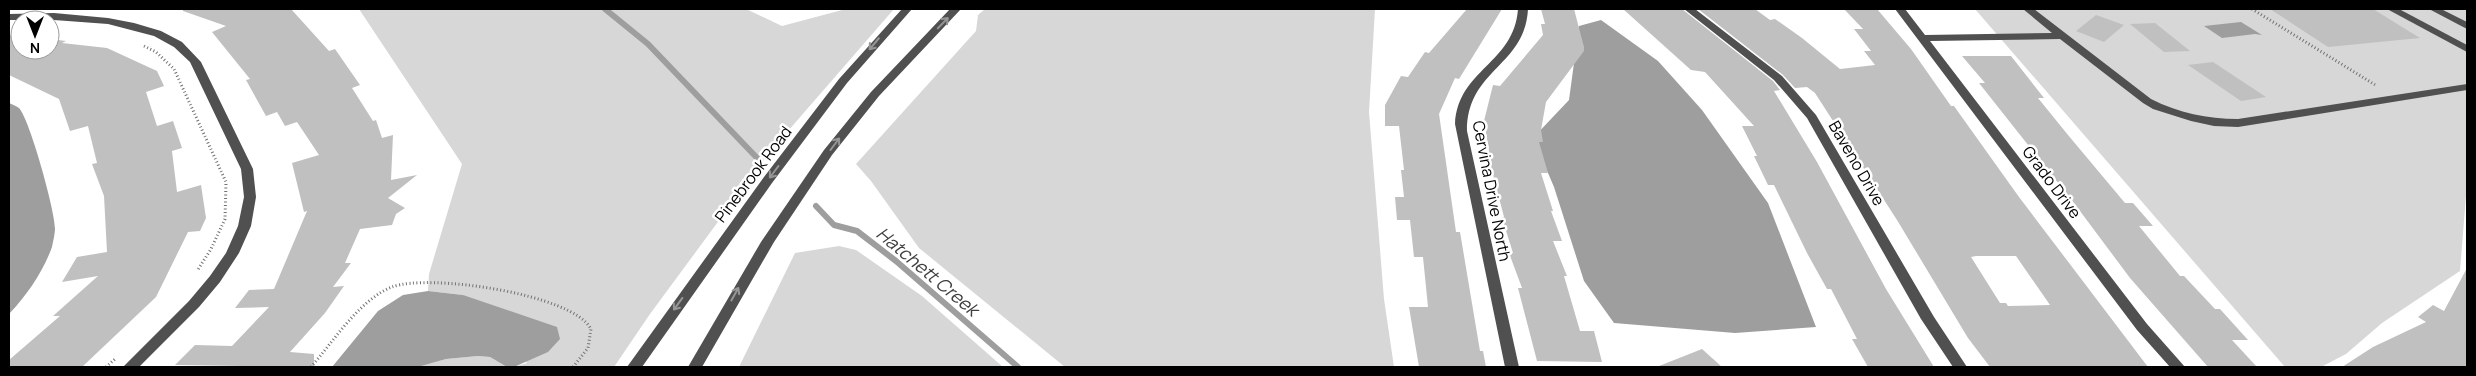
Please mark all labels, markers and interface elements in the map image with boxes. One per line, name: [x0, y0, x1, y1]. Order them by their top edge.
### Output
north arrow: [10, 10, 60, 60]
one-way arrow: [937, 16, 949, 29]
one-way arrow: [868, 38, 880, 51]
text: N: [30, 39, 40, 58]
street label: Baveno Drive: [1824, 116, 1890, 210]
street label: Cervina Drive North: [1468, 119, 1516, 263]
street label: Pinebrook Road: [710, 121, 796, 227]
one-way arrow: [830, 137, 840, 151]
street label: Grado Drive: [2018, 141, 2086, 223]
one-way arrow: [768, 165, 779, 178]
water label: Hatchett Creek: [872, 221, 986, 323]
one-way arrow: [730, 286, 740, 301]
one-way arrow: [673, 297, 683, 311]

